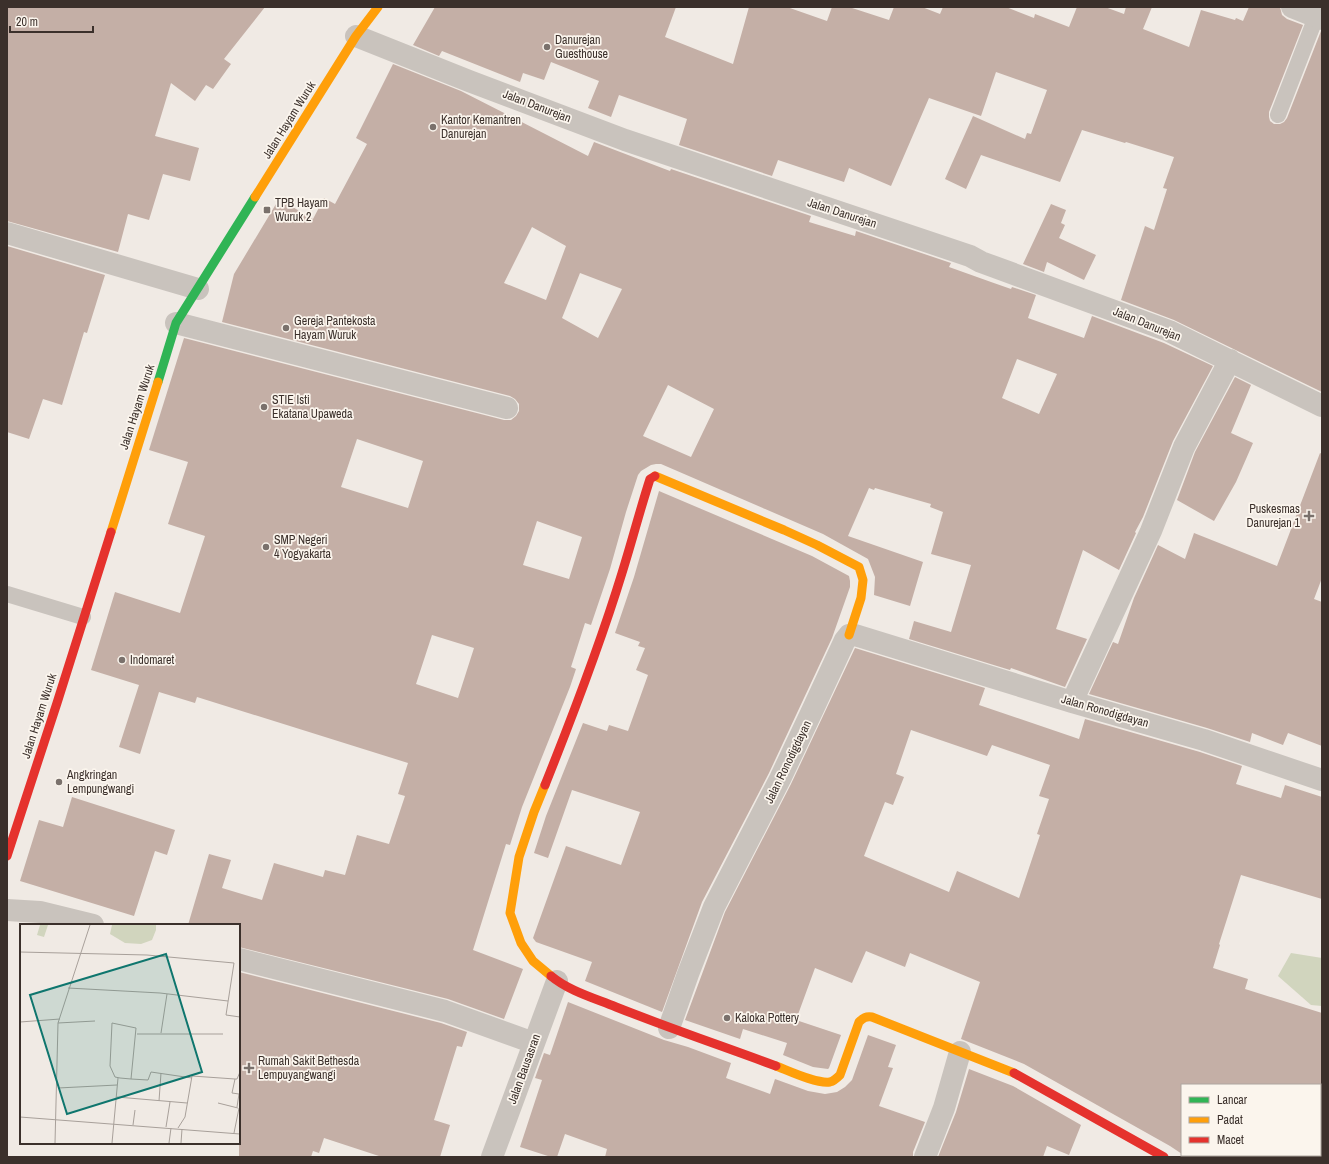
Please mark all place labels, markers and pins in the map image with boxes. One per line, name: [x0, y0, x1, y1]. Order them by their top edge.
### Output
place label: Danurejan Guesthouse: [555, 32, 608, 62]
marker: Danurejan Guesthouse: [542, 42, 552, 52]
place label: Kantor Kemantren Danurejan: [441, 112, 521, 142]
marker: Kantor Kemantren Danurejan: [428, 122, 438, 132]
place label: TPB Hayam Wuruk 2: [275, 195, 328, 225]
marker: TPB Hayam Wuruk 2: [262, 205, 272, 215]
place label: Gereja Pantekosta Hayam Wuruk: [294, 313, 376, 343]
marker: Gereja Pantekosta Hayam Wuruk: [281, 323, 291, 333]
place label: STIE Isti Ekatana Upaweda: [272, 392, 353, 422]
marker: STIE Isti Ekatana Upaweda: [259, 402, 269, 412]
place label: Puskesmas Danurejan 1: [1246, 501, 1301, 531]
marker: Puskesmas Danurejan 1: [1303, 510, 1315, 522]
place label: SMP Negeri 4 Yogyakarta: [274, 532, 332, 562]
marker: SMP Negeri 4 Yogyakarta: [261, 542, 271, 552]
place label: Indomaret: [130, 652, 175, 668]
marker: Indomaret: [117, 655, 127, 665]
place label: Angkringan Lempungwangi: [66, 767, 134, 797]
marker: Angkringan Lempungwangi: [54, 777, 64, 787]
place label: Kaloka Pottery: [735, 1010, 799, 1026]
marker: Kaloka Pottery: [722, 1013, 732, 1023]
place label: Rumah Sakit Bethesda Lempuyangwangi: [258, 1053, 360, 1083]
marker: Rumah Sakit Bethesda Lempuyangwangi: [243, 1062, 255, 1074]

